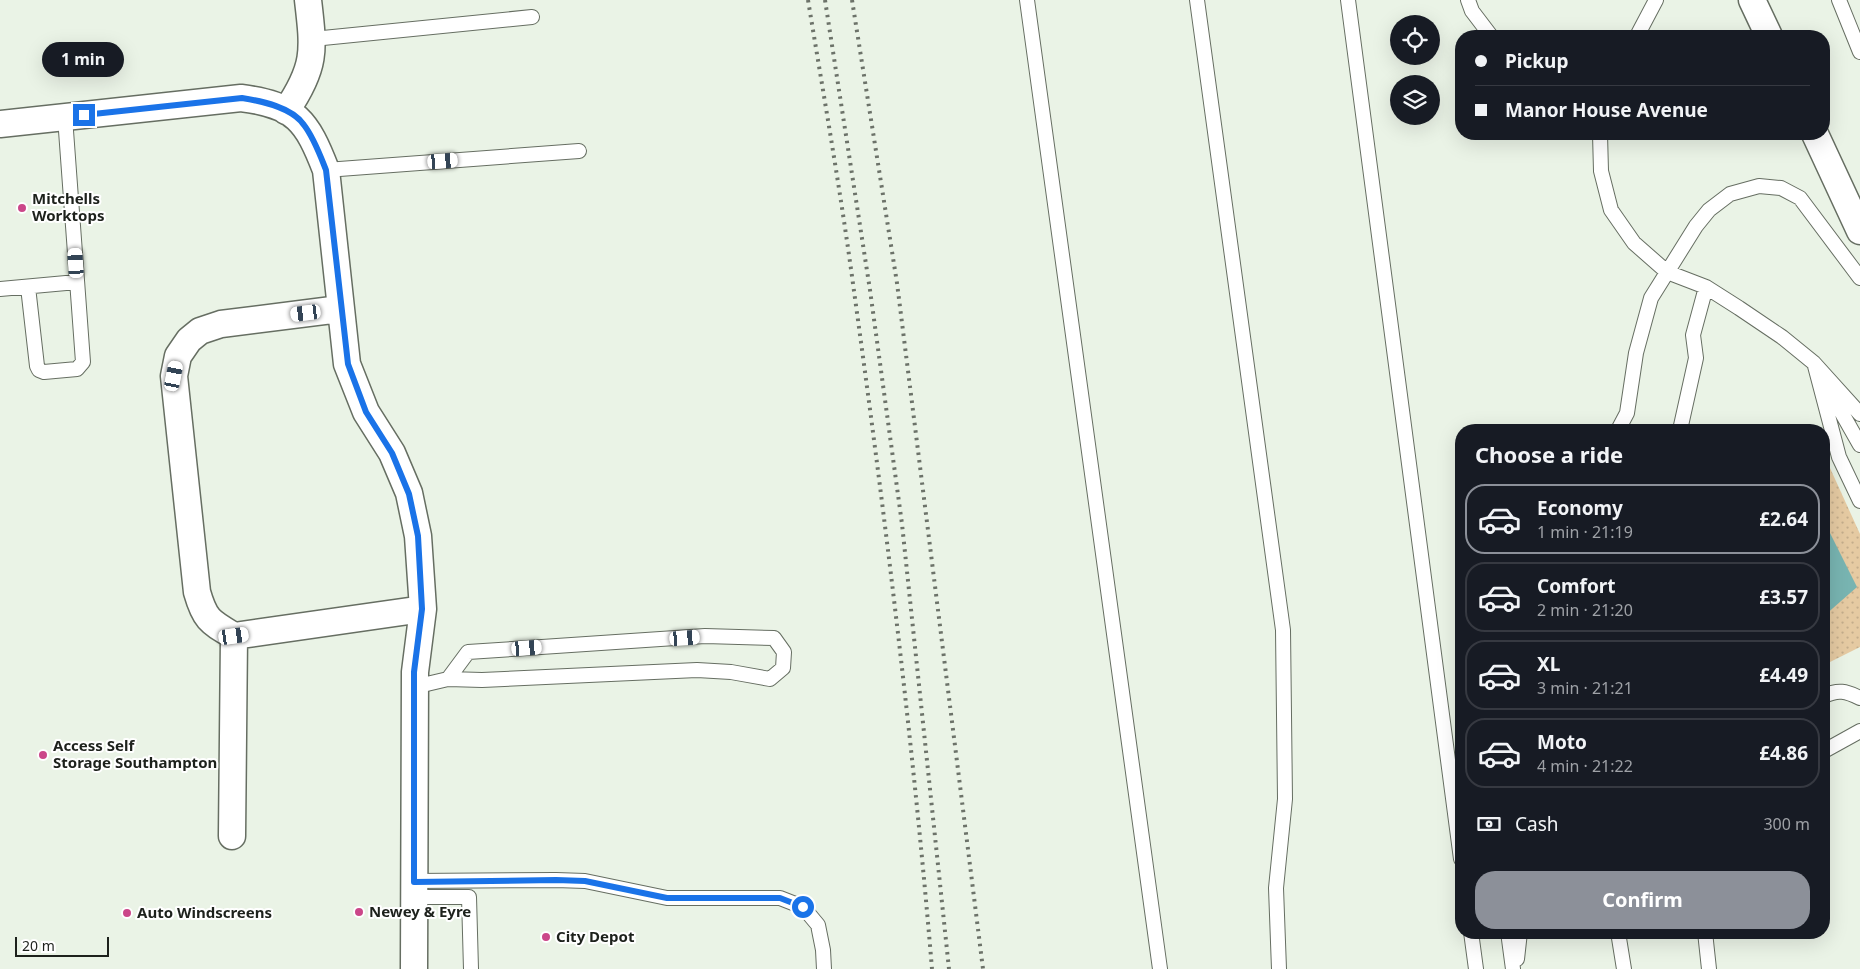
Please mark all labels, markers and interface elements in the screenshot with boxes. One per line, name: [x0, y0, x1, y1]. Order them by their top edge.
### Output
map controls: [1390, 15, 1440, 125]
button: locate: [1390, 15, 1440, 65]
callout: 1 min: [43, 42, 125, 78]
text: 1 min: [61, 48, 105, 70]
text: Pickup: [1505, 48, 1568, 74]
button: layers: [1390, 75, 1440, 125]
text: Manor House Avenue: [1505, 97, 1708, 123]
route end: [73, 104, 95, 126]
car: [427, 152, 458, 170]
place label: Mitchells Worktops: [32, 188, 104, 225]
marker: Mitchells Worktops: [16, 202, 28, 214]
car: [67, 248, 84, 278]
car: [290, 304, 321, 322]
car: [163, 360, 184, 392]
text: Choose a ride: [1475, 439, 1623, 469]
text: Economy: [1537, 495, 1623, 521]
icon: car: [1477, 497, 1522, 542]
text: £2.64: [1759, 506, 1808, 532]
text: 1 min · 21:19: [1537, 521, 1633, 543]
text: Comfort: [1537, 573, 1616, 599]
icon: car: [1477, 575, 1522, 620]
text: £3.57: [1759, 584, 1808, 610]
text: 2 min · 21:20: [1537, 599, 1633, 621]
car: [218, 626, 249, 646]
car: [669, 629, 700, 647]
car: [511, 639, 542, 657]
text: XL: [1537, 651, 1560, 677]
icon: car: [1477, 653, 1522, 698]
text: £4.49: [1759, 662, 1808, 688]
text: 3 min · 21:21: [1537, 677, 1633, 699]
text: Moto: [1537, 729, 1587, 755]
icon: car: [1477, 731, 1522, 776]
place label: Access Self Storage Southampton: [53, 735, 217, 772]
text: £4.86: [1759, 740, 1808, 766]
marker: Access Self Storage Southampton: [37, 749, 49, 761]
text: 4 min · 21:22: [1537, 755, 1633, 777]
icon: cash: [1475, 810, 1503, 838]
text: Cash: [1515, 811, 1559, 837]
text: 300 m: [1763, 813, 1810, 835]
button: Confirm: [1475, 871, 1810, 929]
route start: [792, 896, 814, 918]
place label: Newey & Eyre: [369, 901, 471, 921]
place label: Auto Windscreens: [137, 902, 272, 922]
marker: Newey & Eyre: [353, 906, 365, 918]
marker: Auto Windscreens: [121, 907, 133, 919]
place label: City Depot: [556, 926, 635, 946]
marker: City Depot: [540, 931, 552, 943]
scale bar: [15, 934, 109, 957]
text: 20 m: [22, 936, 55, 955]

